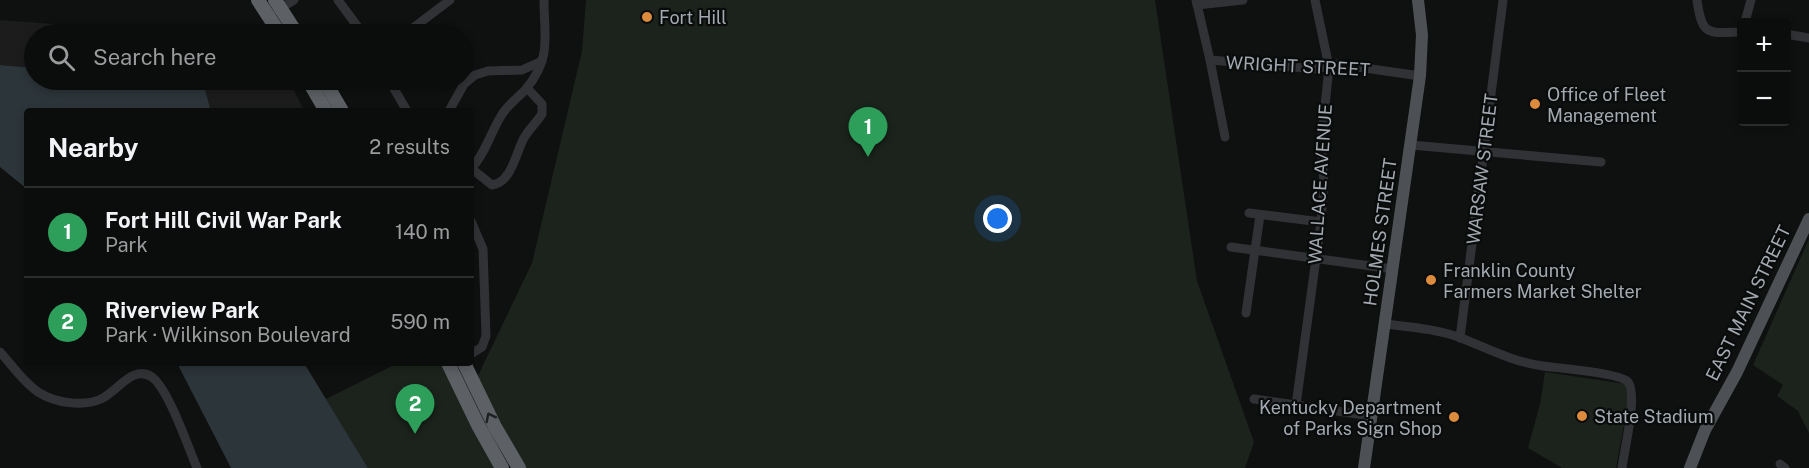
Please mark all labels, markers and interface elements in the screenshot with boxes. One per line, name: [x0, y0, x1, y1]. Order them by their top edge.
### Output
place label: Fort Hill: [659, 7, 727, 28]
marker: Fort Hill: [640, 10, 654, 24]
map controls: [1737, 18, 1791, 126]
button: +: [1737, 18, 1791, 72]
search box: [24, 24, 474, 90]
icon: search: [45, 41, 78, 74]
text: Search here: [93, 44, 217, 70]
street label: WRIGHT STREET: [1225, 52, 1371, 80]
button: −: [1737, 72, 1791, 126]
place label: Office of Fleet Management: [1547, 84, 1666, 126]
street label: WARSAW STREET: [1462, 92, 1502, 246]
marker: Office of Fleet Management: [1528, 97, 1542, 111]
street label: WALLACE AVENUE: [1304, 103, 1336, 265]
pin: 1: [848, 108, 888, 157]
text: Nearby: [48, 132, 138, 163]
text: 2 results: [369, 135, 450, 159]
street label: HOLMES STREET: [1359, 156, 1401, 307]
your location: [983, 204, 1012, 233]
text: Fort Hill Civil War Park: [105, 207, 342, 233]
text: 1: [63, 220, 72, 244]
text: 140 m: [395, 220, 450, 244]
street label: EAST MAIN STREET: [1701, 222, 1795, 384]
text: Park: [105, 233, 148, 257]
place label: Franklin County Farmers Market Shelter: [1443, 260, 1642, 302]
marker: Franklin County Farmers Market Shelter: [1424, 273, 1438, 287]
text: Riverview Park: [105, 297, 259, 323]
text: 2: [61, 310, 74, 334]
text: 590 m: [390, 310, 450, 334]
text: Park · Wilkinson Boulevard: [105, 323, 351, 347]
pin: 2: [396, 384, 434, 434]
place label: Kentucky Department of Parks Sign Shop: [1259, 397, 1442, 439]
place label: State Stadium: [1594, 406, 1713, 427]
marker: State Stadium: [1575, 409, 1589, 423]
marker: Kentucky Department of Parks Sign Shop: [1447, 410, 1461, 424]
one-way arrow: [486, 412, 498, 423]

